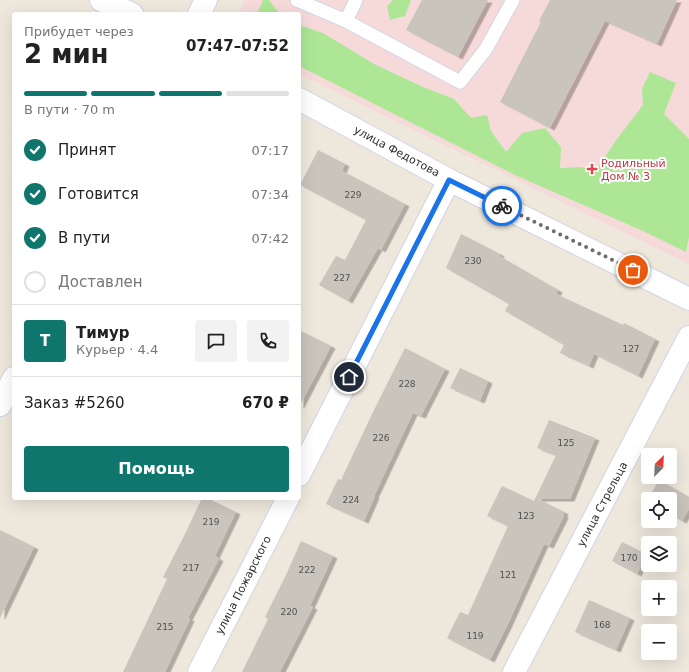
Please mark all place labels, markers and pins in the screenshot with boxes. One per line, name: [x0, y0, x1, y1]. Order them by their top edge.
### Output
place label: Родильный Дом № 3: [601, 157, 666, 183]
marker: Родильный Дом № 3: [586, 163, 598, 175]
pin: [616, 253, 650, 287]
pin: [332, 360, 366, 394]

